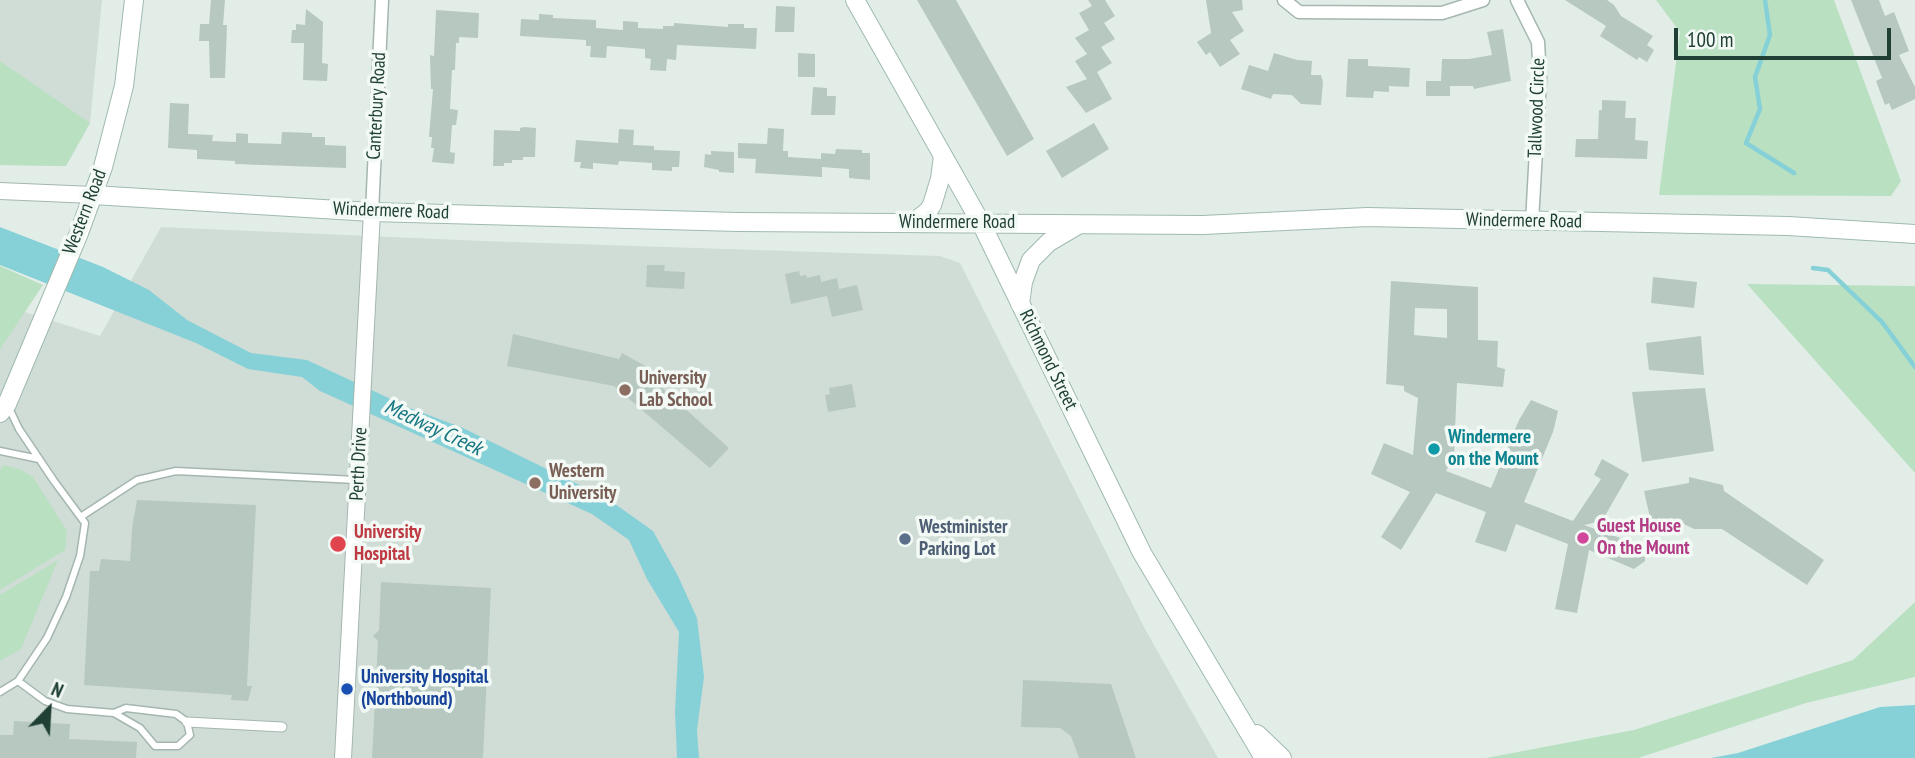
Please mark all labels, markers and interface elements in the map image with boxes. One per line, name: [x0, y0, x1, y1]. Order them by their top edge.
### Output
scale bar: [1677, 14, 1894, 58]
text: 100 m: [1687, 26, 1733, 53]
street label: Canterbury Road: [363, 52, 391, 160]
street label: Tallwood Circle: [1524, 58, 1550, 158]
street label: Western Road: [58, 166, 112, 258]
street label: Windermere Road: [333, 198, 449, 224]
street label: Windermere Road: [1466, 209, 1582, 233]
street label: Windermere Road: [899, 212, 1015, 234]
street label: Richmond Street: [1014, 306, 1082, 414]
place label: University Lab School: [639, 368, 712, 412]
marker: University Lab School: [617, 382, 633, 398]
water label: Medway Creek: [380, 394, 486, 462]
street label: Perth Drive: [346, 427, 372, 501]
place label: Windermere on the Mount: [1448, 427, 1539, 471]
marker: Windermere on the Mount: [1426, 441, 1442, 457]
place label: Western University: [549, 461, 616, 505]
marker: Western University: [527, 475, 543, 491]
place label: Guest House On the Mount: [1597, 516, 1690, 560]
place label: Westminister Parking Lot: [919, 517, 1008, 561]
place label: University Hospital: [354, 522, 421, 566]
marker: Guest House On the Mount: [1575, 530, 1591, 546]
marker: Westminister Parking Lot: [897, 531, 913, 547]
marker: University Hospital: [328, 534, 348, 554]
place label: University Hospital (Northbound): [361, 667, 488, 711]
north arrow: [14, 674, 84, 744]
text: N: [48, 677, 67, 703]
marker: University Hospital (Northbound): [339, 681, 355, 697]

